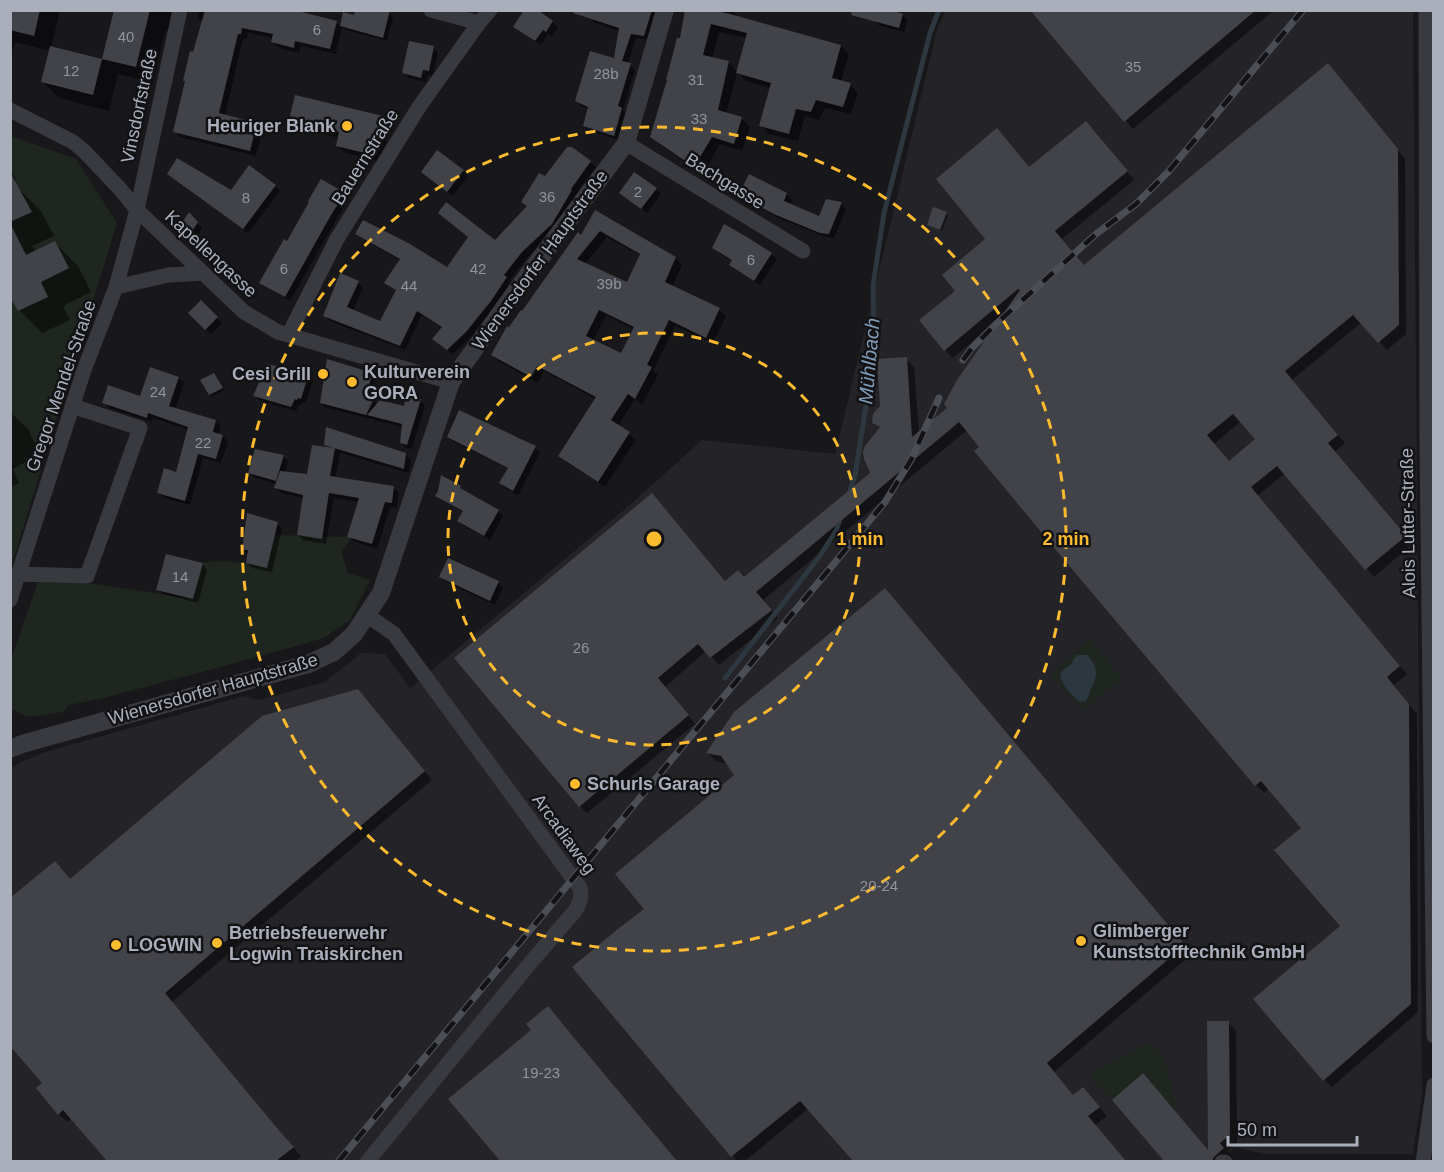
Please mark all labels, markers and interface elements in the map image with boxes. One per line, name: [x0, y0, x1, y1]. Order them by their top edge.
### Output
house number: 6: [313, 21, 321, 38]
house number: 40: [118, 28, 134, 45]
street label: Vinsdorfstraße: [117, 47, 161, 165]
house number: 35: [1125, 58, 1141, 75]
house number: 12: [63, 62, 79, 79]
house number: 28b: [593, 65, 619, 82]
house number: 31: [688, 71, 704, 88]
street label: Bauernstraße: [328, 105, 402, 209]
house number: 33: [691, 110, 707, 127]
place label: Heuriger Blank: [207, 116, 336, 136]
marker: Heuriger Blank: [340, 119, 354, 133]
street label: Bachgasse: [682, 149, 768, 213]
street label: Wienersdorfer Hauptstraße: [468, 166, 612, 354]
house number: 2: [634, 183, 642, 200]
house number: 36: [539, 188, 555, 205]
house number: 8: [242, 189, 250, 206]
street label: Kapellengasse: [161, 206, 261, 302]
house number: 6: [747, 251, 755, 268]
house number: 6: [280, 260, 288, 277]
house number: 42: [470, 260, 486, 277]
house number: 39b: [596, 275, 622, 292]
house number: 44: [401, 277, 417, 294]
street label: Gregor Mendel-Straße: [22, 298, 100, 474]
water label: Mühlbach: [854, 317, 884, 405]
place label: Kulturverein GORA: [364, 362, 470, 403]
place label: Cesi Grill: [232, 364, 311, 384]
marker: Cesi Grill: [316, 367, 330, 381]
marker: Kulturverein GORA: [345, 375, 359, 389]
house number: 24: [150, 383, 166, 400]
house number: 22: [195, 434, 211, 451]
street label: Alois Lutter-Straße: [1397, 448, 1419, 598]
centre of rings: [644, 529, 664, 549]
text: 1 min: [836, 529, 884, 549]
text: 2 min: [1042, 529, 1090, 549]
house number: 14: [172, 568, 188, 585]
house number: 26: [573, 639, 589, 656]
street label: Wienersdorfer Hauptstraße: [106, 649, 320, 729]
place label: Schurls Garage: [587, 774, 720, 794]
marker: Schurls Garage: [568, 777, 582, 791]
street label: Arcadiaweg: [528, 790, 600, 878]
house number: 20-24: [860, 877, 898, 894]
place label: Glimberger Kunststofftechnik GmbH: [1093, 921, 1305, 962]
place label: Betriebsfeuerwehr Logwin Traiskirchen: [229, 923, 403, 964]
marker: Glimberger Kunststofftechnik GmbH: [1074, 934, 1088, 948]
place label: LOGWIN: [128, 935, 202, 955]
marker: Betriebsfeuerwehr Logwin Traiskirchen: [210, 936, 224, 950]
marker: LOGWIN: [109, 938, 123, 952]
house number: 19-23: [522, 1064, 560, 1081]
scale bar: [1228, 1109, 1357, 1147]
text: 50 m: [1237, 1120, 1277, 1140]

